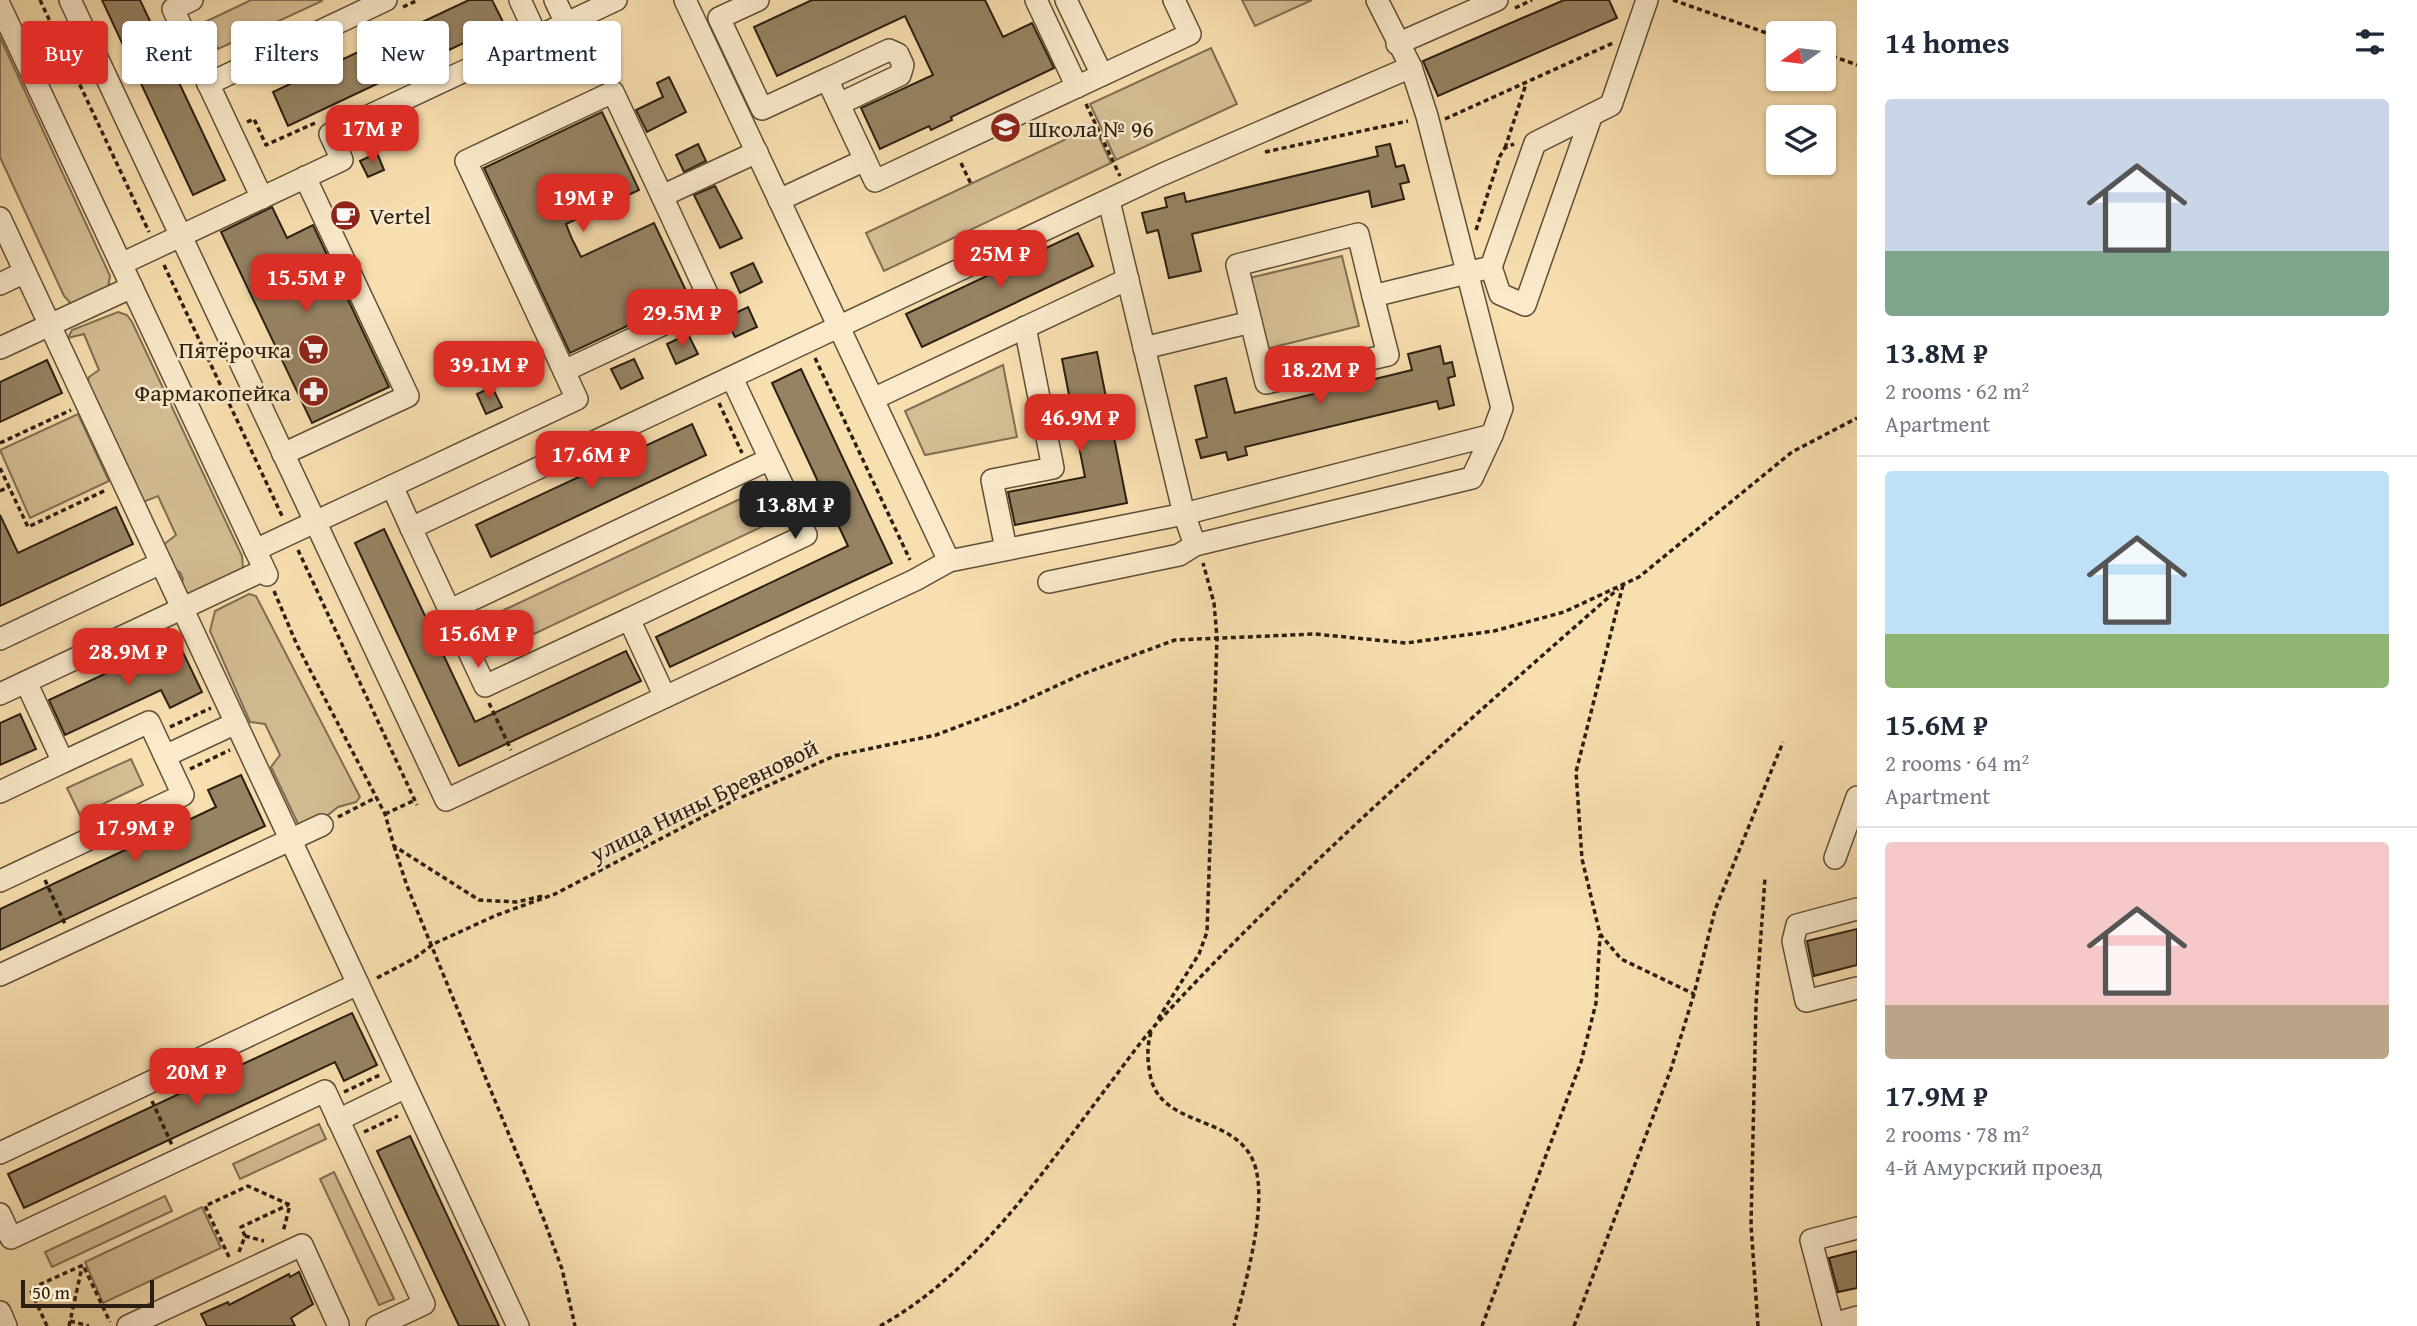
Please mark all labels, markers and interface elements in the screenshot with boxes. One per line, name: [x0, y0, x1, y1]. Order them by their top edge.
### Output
text: 14 homes: [1885, 20, 2010, 64]
chip: Buy: [21, 21, 108, 84]
chip: Rent: [122, 21, 217, 84]
chip: Filters: [231, 21, 343, 84]
chip: New: [357, 21, 449, 84]
chip: Apartment: [463, 21, 621, 84]
north arrow: [1766, 21, 1836, 91]
map controls: [1766, 21, 1836, 175]
icon: filters: [2351, 23, 2389, 61]
button: layers: [1766, 105, 1836, 175]
pin: 17M ₽: [323, 106, 421, 165]
text: 17M ₽: [342, 111, 402, 144]
school or university icon: Школа № 96: [988, 111, 1022, 145]
place label: Школа № 96: [1028, 111, 1154, 146]
icon: home: [2074, 145, 2200, 271]
pin: 19M ₽: [534, 174, 632, 234]
text: 19M ₽: [553, 180, 613, 213]
cafe icon: Vertel: [329, 198, 363, 232]
place label: Vertel: [369, 198, 431, 233]
pin: 25M ₽: [951, 230, 1049, 290]
text: 25M ₽: [970, 236, 1030, 269]
pin: 15.5M ₽: [241, 254, 371, 314]
text: 15.5M ₽: [266, 260, 346, 293]
pin: 29.5M ₽: [617, 290, 747, 349]
text: 29.5M ₽: [642, 295, 722, 328]
text: 13.8M ₽: [1885, 330, 1988, 374]
place label: Пятёрочка: [179, 332, 292, 367]
supermarket icon: Пятёрочка: [297, 332, 331, 366]
pin: 39.1M ₽: [424, 342, 554, 401]
pin: 18.2M ₽: [1255, 346, 1385, 406]
text: 39.1M ₽: [449, 347, 529, 380]
text: 18.2M ₽: [1280, 352, 1360, 385]
text: 2 rooms · 62 m²: [1885, 374, 2029, 407]
place label: Фармакопейка: [135, 375, 292, 410]
pharmacy icon: Фармакопейка: [297, 375, 331, 409]
pin: 46.9M ₽: [1015, 394, 1145, 454]
text: 46.9M ₽: [1040, 400, 1120, 433]
text: Apartment: [1885, 407, 1990, 440]
pin: 17.6M ₽: [526, 432, 656, 491]
text: 17.6M ₽: [551, 437, 631, 470]
pin: 13.8M ₽: [730, 482, 860, 541]
text: 13.8M ₽: [755, 487, 835, 520]
icon: home: [2074, 517, 2200, 643]
pin: 15.6M ₽: [413, 610, 543, 670]
text: 15.6M ₽: [438, 616, 518, 649]
pin: 28.9M ₽: [63, 628, 193, 688]
text: 28.9M ₽: [88, 634, 168, 667]
text: 15.6M ₽: [1885, 702, 1988, 746]
street label: улица Нины Бревновой: [583, 729, 824, 871]
text: 2 rooms · 64 m²: [1885, 746, 2029, 779]
text: Apartment: [1885, 779, 1990, 812]
pin: 17.9M ₽: [70, 804, 200, 864]
text: 17.9M ₽: [95, 810, 175, 843]
icon: home: [2074, 888, 2200, 1014]
pin: 20M ₽: [147, 1048, 245, 1108]
text: 20M ₽: [166, 1054, 226, 1087]
text: 17.9M ₽: [1885, 1073, 1988, 1117]
text: 2 rooms · 78 m²: [1885, 1117, 2029, 1150]
text: 4-й Амурский проезд: [1885, 1150, 2102, 1183]
scale bar: [21, 1277, 154, 1309]
text: 50 m: [32, 1278, 70, 1306]

